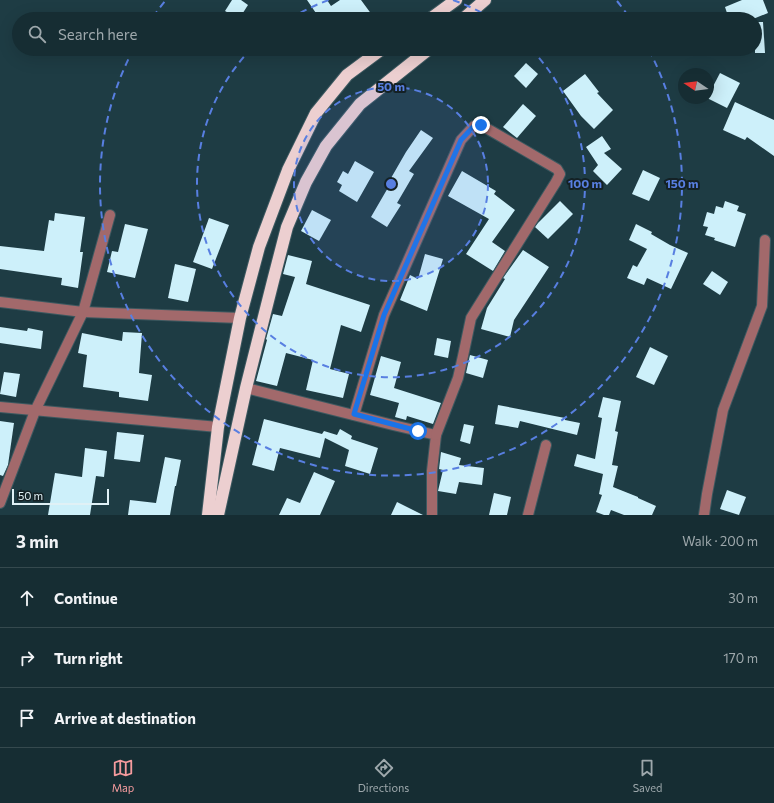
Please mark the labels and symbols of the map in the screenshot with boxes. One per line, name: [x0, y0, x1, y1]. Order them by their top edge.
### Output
north arrow: [678, 68, 714, 104]
text: 50 m: [377, 79, 405, 93]
route end: [472, 116, 490, 134]
text: 100 m: [568, 176, 602, 190]
text: 150 m: [665, 176, 699, 190]
centre of rings: [384, 177, 398, 191]
route start: [409, 422, 427, 440]
scale bar: [12, 487, 109, 506]

